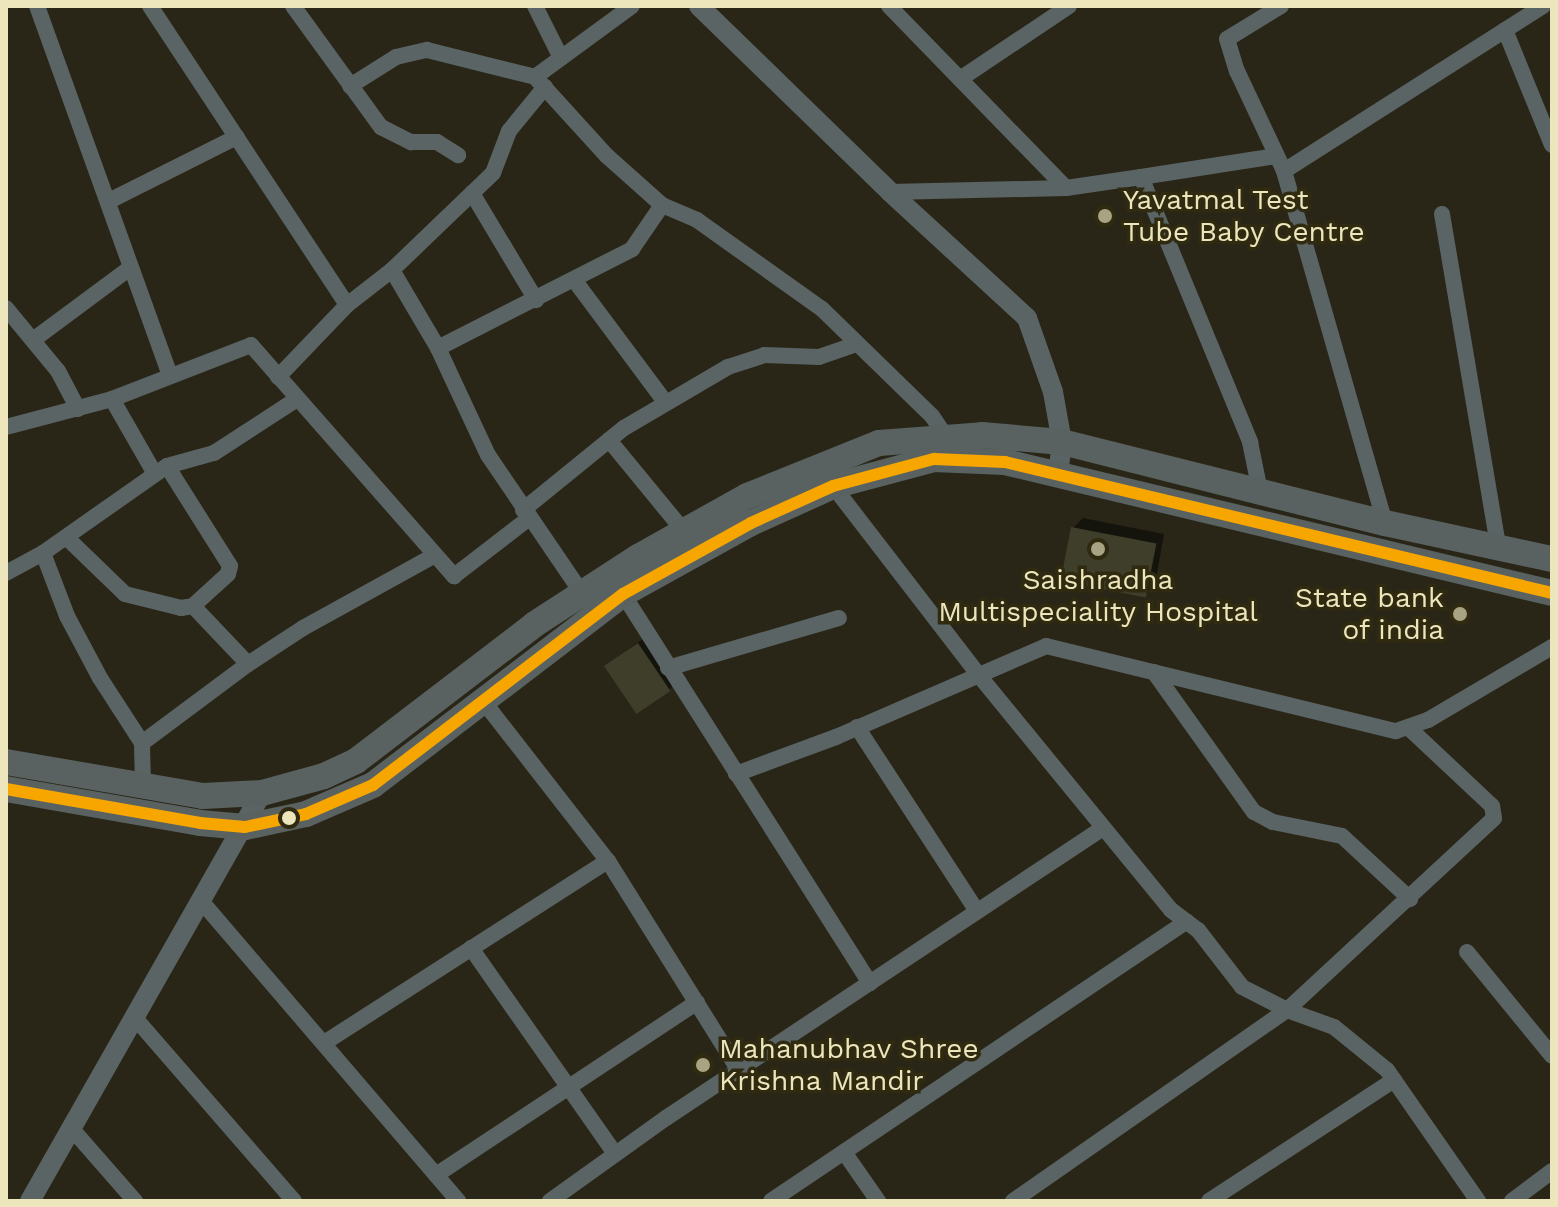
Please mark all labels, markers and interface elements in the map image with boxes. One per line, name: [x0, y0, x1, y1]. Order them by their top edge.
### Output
place label: Yavatmal Test Tube Baby Centre: [1123, 183, 1365, 249]
marker: Yavatmal Test Tube Baby Centre: [1094, 205, 1116, 227]
marker: Saishradha Multispeciality Hospital: [1087, 538, 1109, 560]
place label: Saishradha Multispeciality Hospital: [938, 563, 1258, 629]
place label: State bank of india: [1295, 581, 1444, 647]
marker: State bank of india: [1451, 605, 1469, 623]
unlabelled marker: [281, 810, 297, 826]
place label: Mahanubhav Shree Krishna Mandir: [719, 1032, 979, 1098]
marker: Mahanubhav Shree Krishna Mandir: [694, 1056, 712, 1074]

